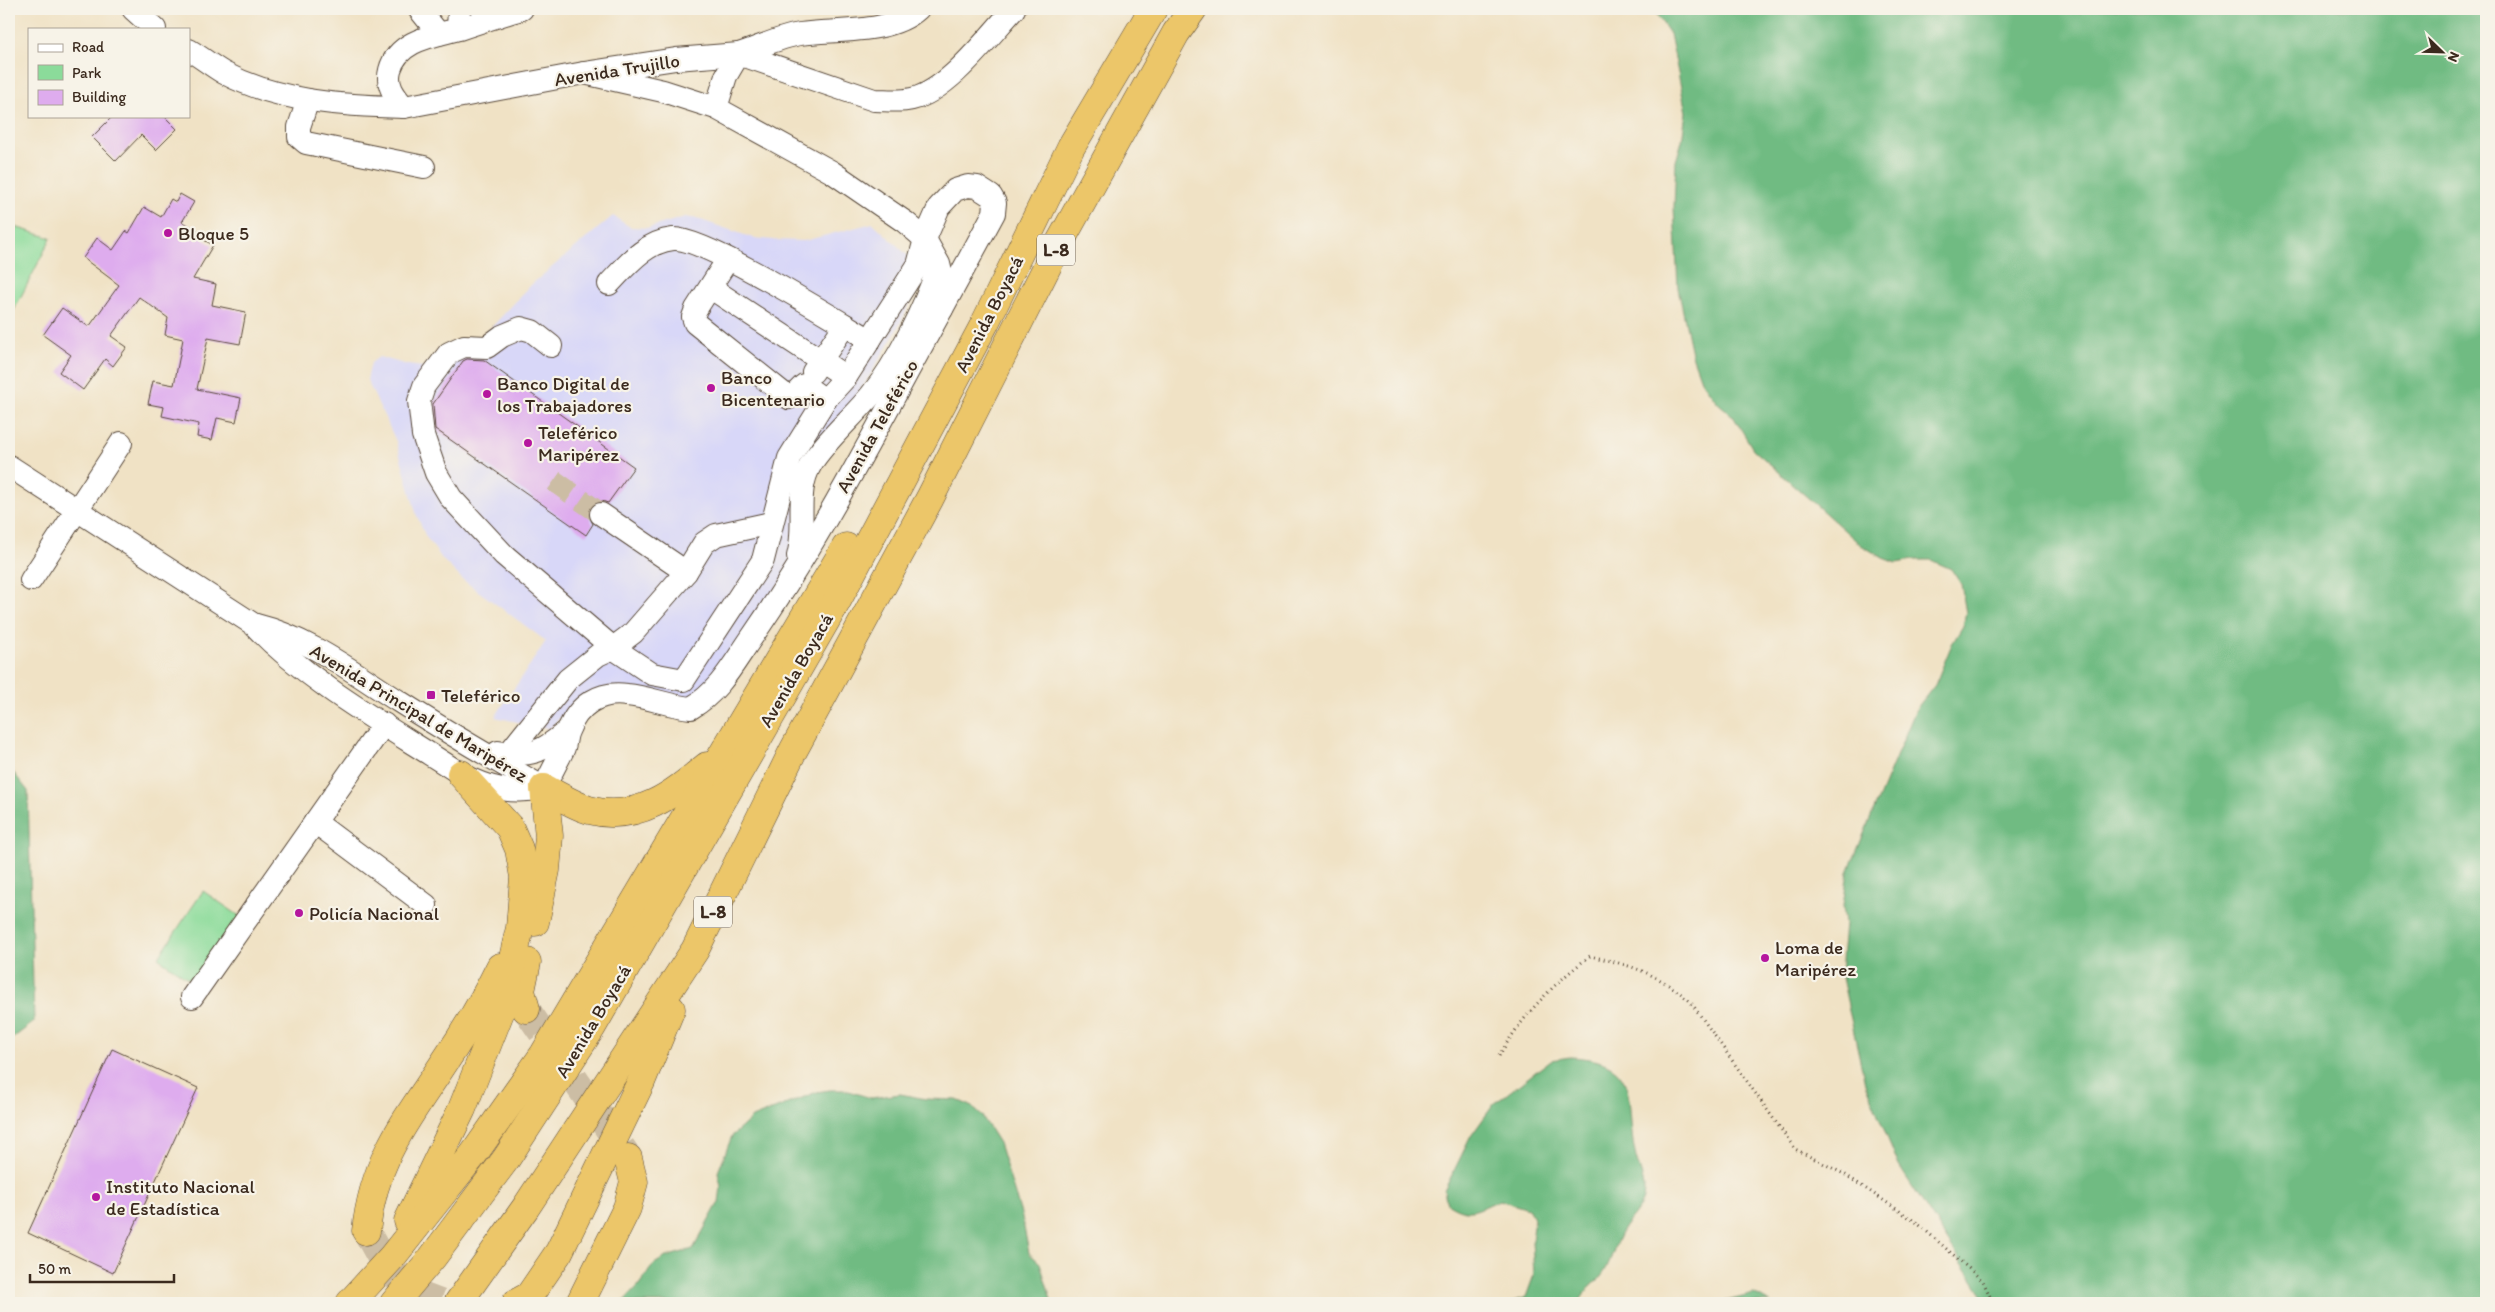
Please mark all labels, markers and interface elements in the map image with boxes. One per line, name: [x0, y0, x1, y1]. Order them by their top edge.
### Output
legend: [28, 28, 190, 118]
north arrow: [2418, 28, 2468, 78]
text: Road: [72, 38, 105, 56]
street label: Avenida Trujillo: [553, 49, 681, 91]
text: N: [2444, 49, 2463, 65]
text: Park: [72, 64, 102, 82]
text: Building: [72, 88, 126, 106]
place label: Bloque 5: [178, 222, 249, 245]
marker: Bloque 5: [162, 227, 174, 239]
road number: L-8: [1037, 234, 1075, 266]
street label: Avenida Boyacá: [950, 252, 1028, 376]
street label: Avenida Teleférico: [831, 355, 923, 497]
place label: Banco Bicentenario: [721, 366, 825, 411]
place label: Banco Digital de los Trabajadores: [497, 372, 632, 417]
marker: Banco Bicentenario: [705, 382, 717, 394]
marker: Banco Digital de los Trabajadores: [481, 388, 493, 400]
place label: Teleférico Maripérez: [538, 421, 619, 466]
marker: Teleférico Maripérez: [522, 437, 534, 449]
street label: Avenida Boyacá: [754, 609, 838, 731]
street label: Avenida Principal de Maripérez: [306, 639, 532, 787]
place label: Teleférico: [441, 684, 520, 707]
marker: Teleférico: [425, 689, 437, 701]
road number: L-8: [694, 896, 732, 928]
place label: Policía Nacional: [309, 902, 440, 925]
marker: Policía Nacional: [293, 907, 305, 919]
place label: Loma de Maripérez: [1775, 936, 1856, 981]
marker: Loma de Maripérez: [1759, 952, 1771, 964]
street label: Avenida Boyacá: [550, 960, 636, 1082]
place label: Instituto Nacional de Estadística: [106, 1175, 256, 1220]
marker: Instituto Nacional de Estadística: [90, 1191, 102, 1203]
scale bar: [30, 1252, 174, 1284]
text: 50 m: [38, 1260, 71, 1278]

